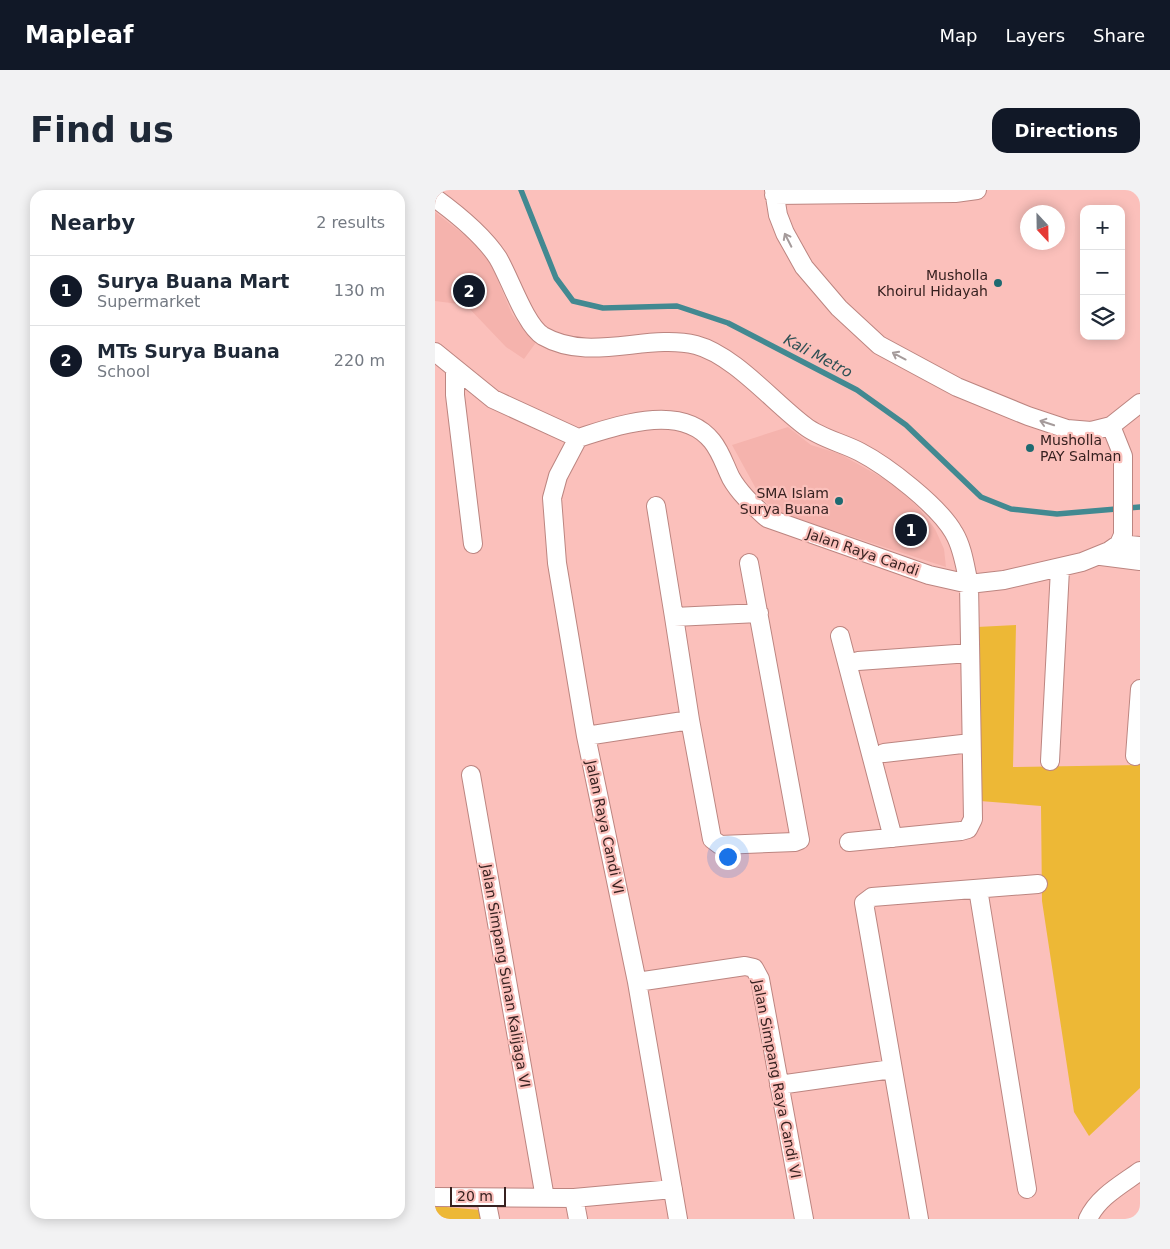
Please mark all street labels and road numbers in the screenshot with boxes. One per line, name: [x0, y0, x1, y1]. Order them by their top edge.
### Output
street label: Jalan Raya Candi: [804, 525, 921, 579]
street label: Jalan Raya Candi VI: [583, 758, 627, 895]
street label: Jalan Simpang Sunan Kalijaga VI: [478, 862, 534, 1089]
street label: Jalan Simpang Raya Candi VI: [750, 977, 804, 1180]

